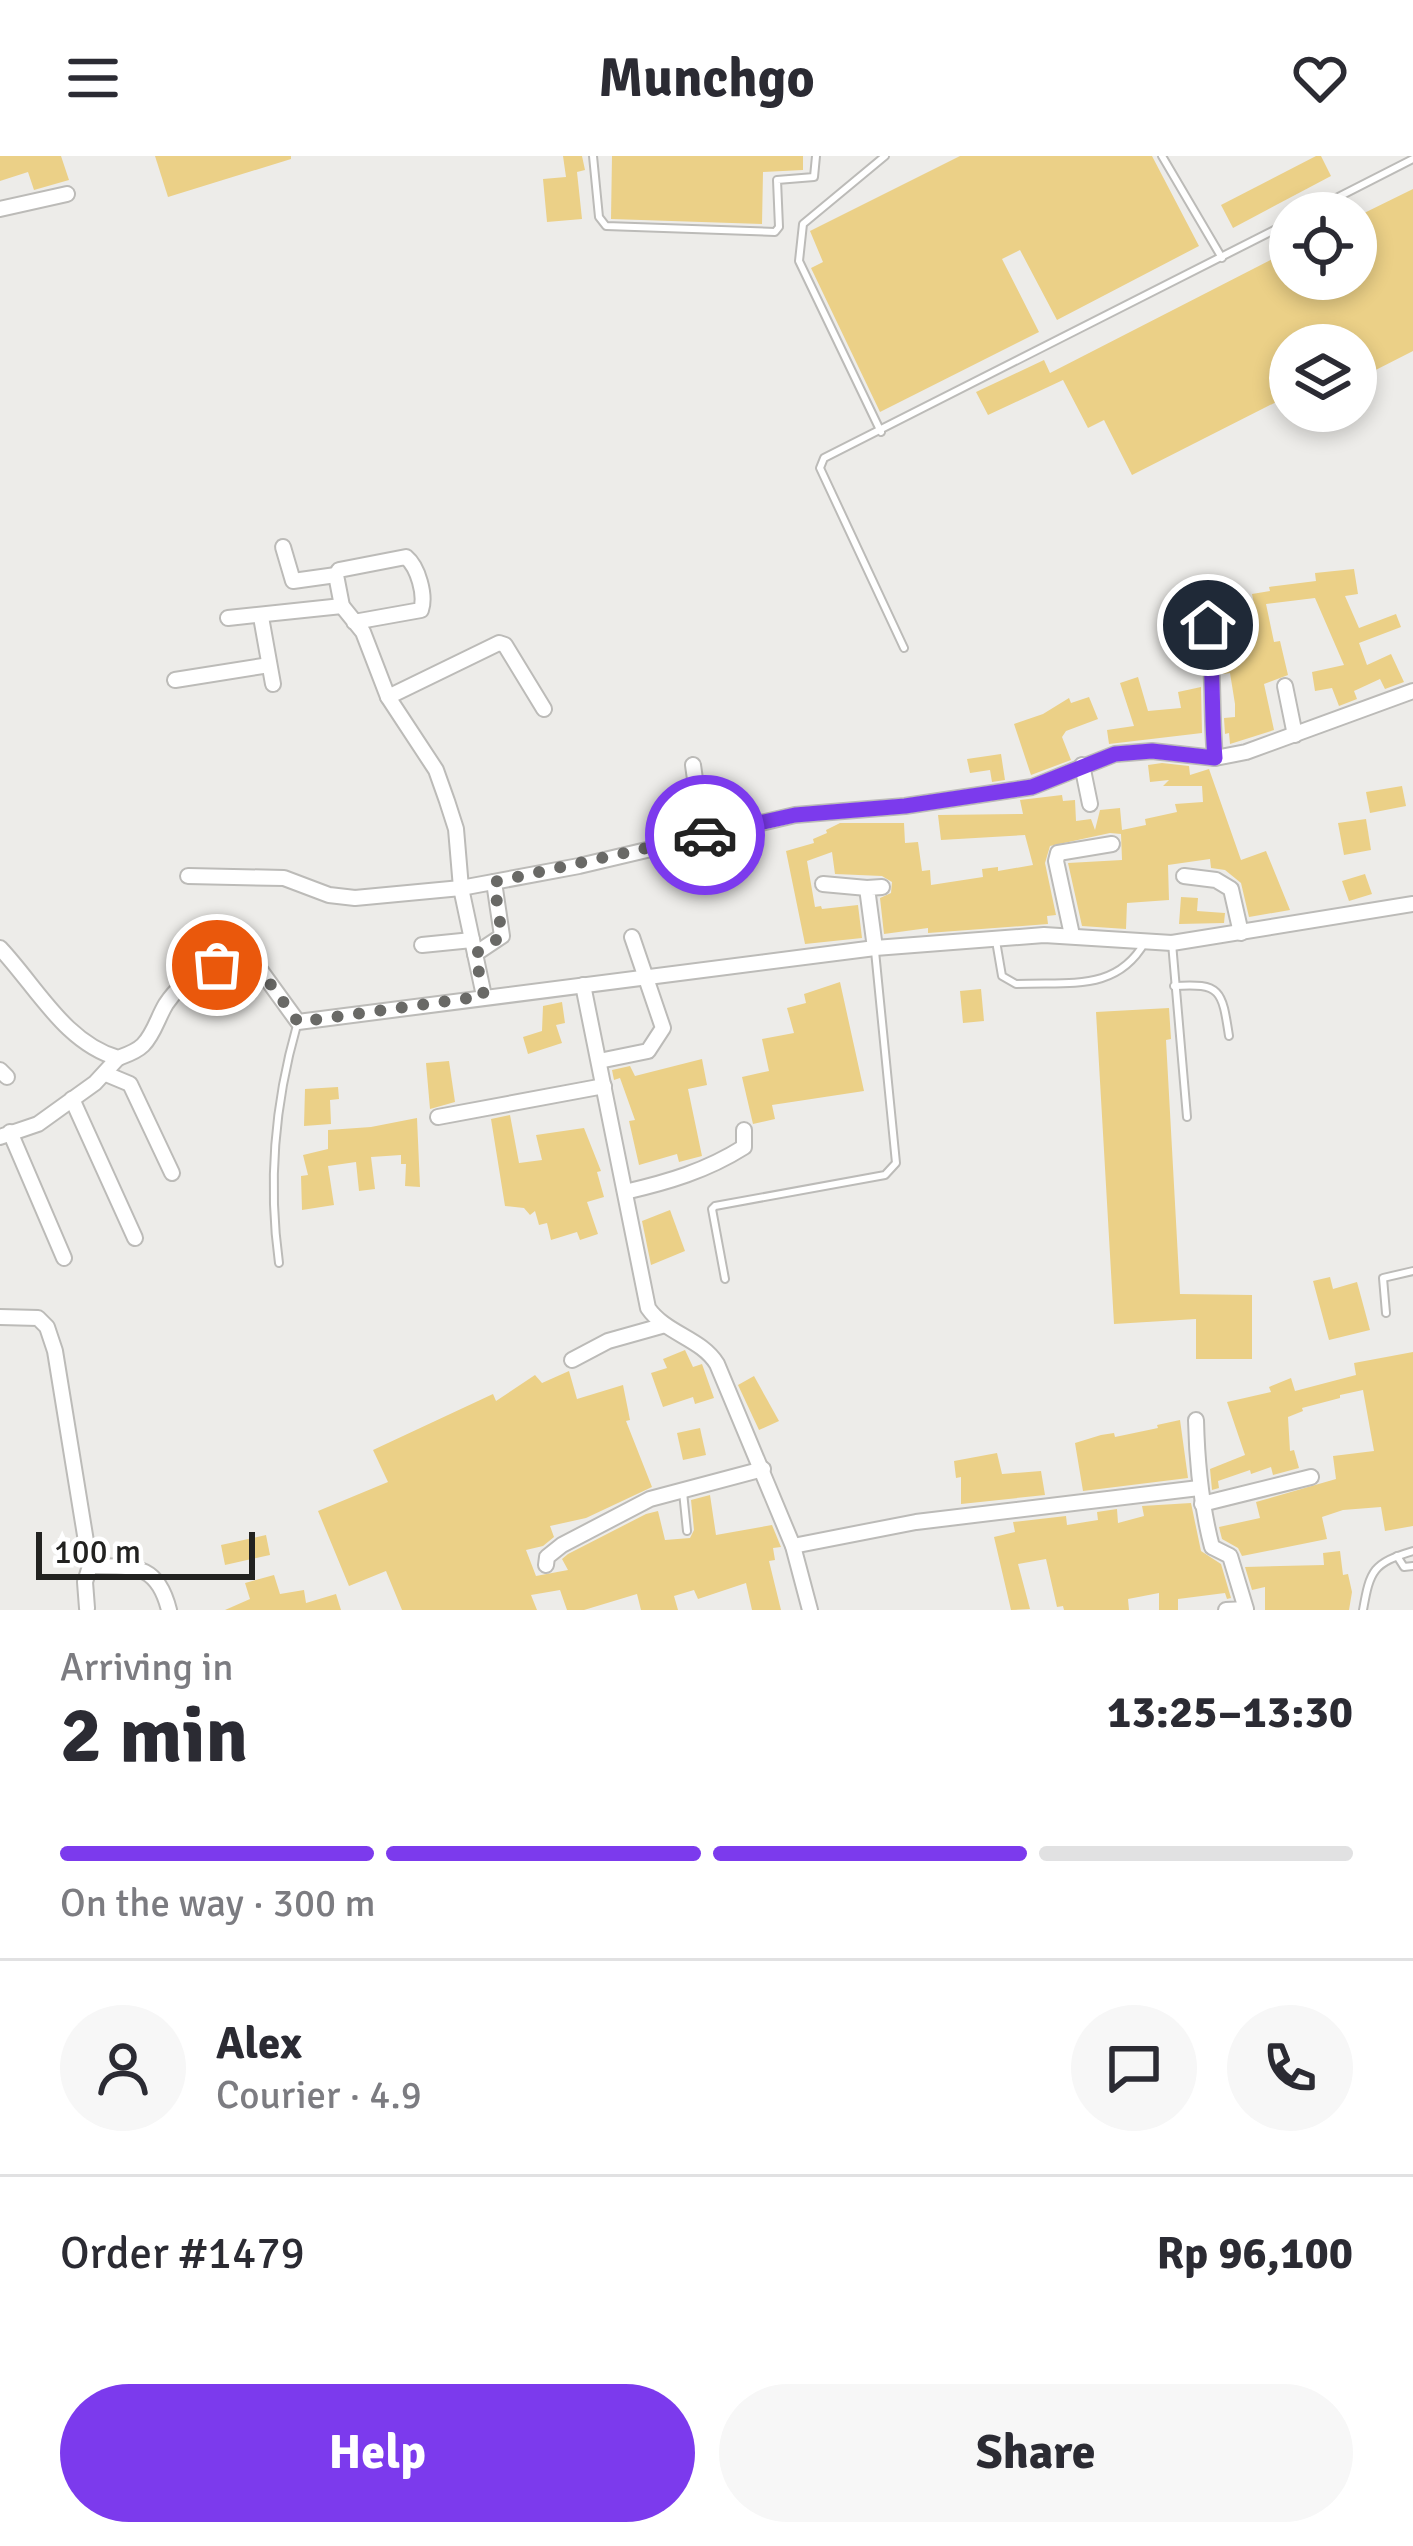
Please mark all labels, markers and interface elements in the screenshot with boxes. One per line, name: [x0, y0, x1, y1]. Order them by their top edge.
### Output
icon: menu: [60, 45, 126, 111]
text: Munchgo: [598, 45, 815, 112]
icon: heart: [1287, 45, 1353, 111]
map controls: [1269, 192, 1377, 432]
button: locate: [1269, 192, 1377, 300]
button: layers: [1269, 324, 1377, 432]
pin: [1157, 574, 1259, 676]
icon: home: [1175, 592, 1241, 658]
courier: [645, 775, 765, 895]
icon: car: [672, 802, 738, 868]
pin: [166, 914, 268, 1016]
icon: bag: [184, 932, 250, 998]
scale bar: [36, 1526, 255, 1579]
text: 100 m: [54, 1532, 141, 1573]
text: Arriving in: [60, 1643, 234, 1691]
text: 13:25–13:30: [1107, 1685, 1353, 1740]
text: 2 min: [60, 1688, 248, 1784]
text: On the way · 300 m: [60, 1879, 376, 1927]
button: person: [60, 2005, 186, 2131]
button: chat: [1071, 2005, 1197, 2131]
button: phone: [1227, 2005, 1353, 2131]
text: Alex: [216, 2016, 302, 2071]
text: Courier · 4.9: [216, 2071, 422, 2119]
text: Order #1479: [60, 2226, 305, 2281]
text: Rp 96,100: [1156, 2226, 1353, 2281]
button: Help: [60, 2384, 695, 2522]
button: Share: [719, 2384, 1353, 2522]

